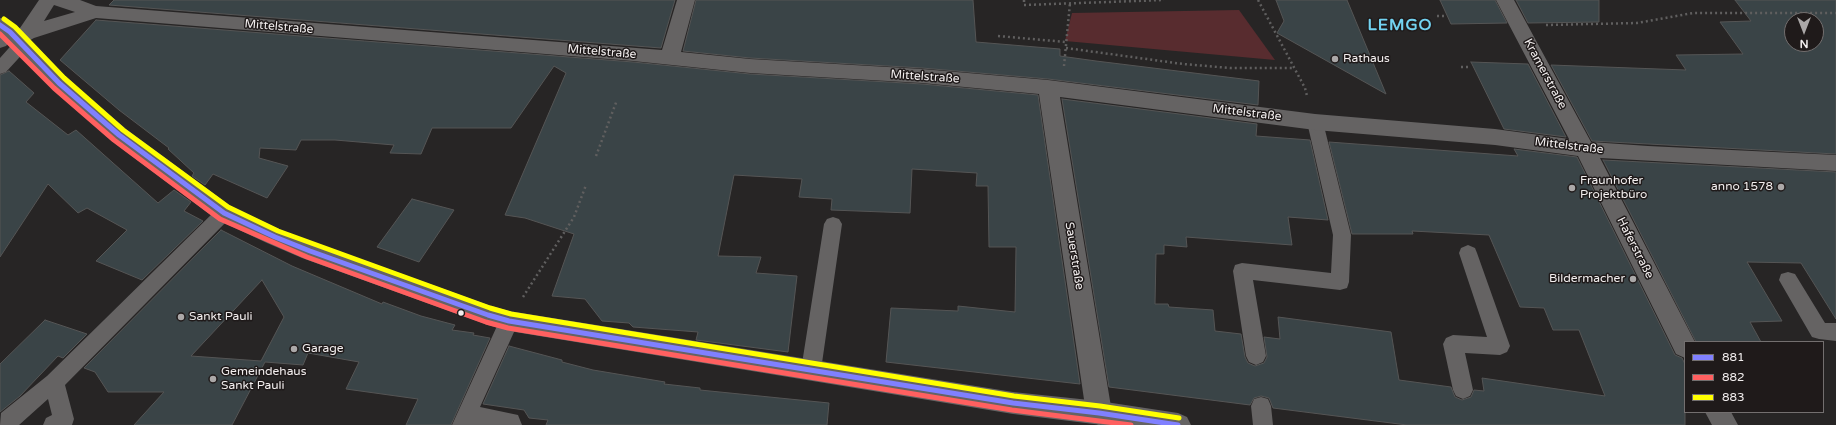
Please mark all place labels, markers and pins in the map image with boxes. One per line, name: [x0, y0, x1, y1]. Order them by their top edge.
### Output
place label: Rathaus: [1343, 52, 1390, 66]
marker: Rathaus: [1330, 54, 1340, 64]
place label: Fraunhofer Projektbüro: [1580, 174, 1647, 202]
place label: anno 1578: [1711, 180, 1773, 194]
marker: anno 1578: [1776, 182, 1786, 192]
marker: Fraunhofer Projektbüro: [1567, 183, 1577, 193]
place label: Bildermacher: [1549, 272, 1625, 286]
marker: Bildermacher: [1628, 274, 1638, 284]
unlabelled marker: [456, 308, 466, 318]
place label: Sankt Pauli: [189, 310, 252, 324]
marker: Sankt Pauli: [176, 312, 186, 322]
place label: Garage: [302, 342, 344, 356]
marker: Garage: [289, 344, 299, 354]
place label: Gemeindehaus Sankt Pauli: [221, 365, 306, 393]
marker: Gemeindehaus Sankt Pauli: [208, 374, 218, 384]

